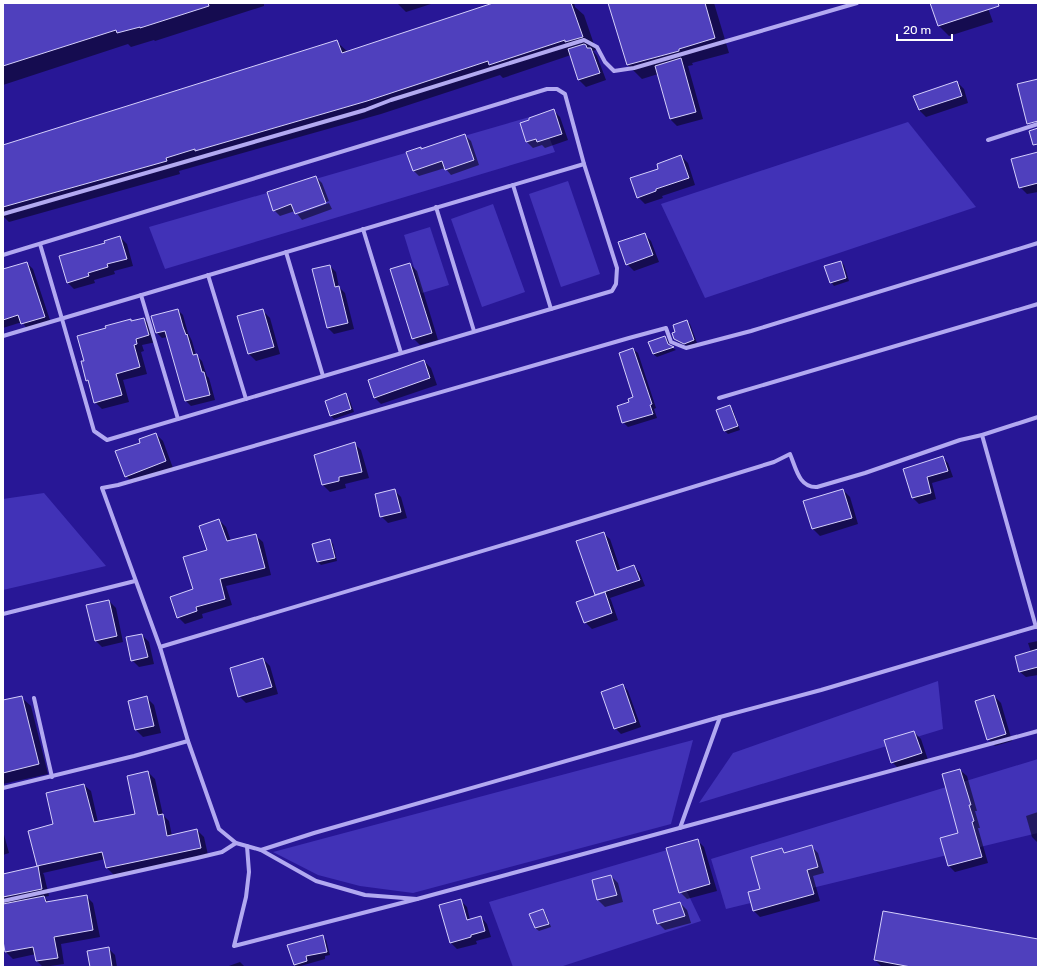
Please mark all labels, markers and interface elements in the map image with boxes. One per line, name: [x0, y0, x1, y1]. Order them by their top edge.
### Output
scale bar: [897, 16, 952, 42]
text: 20 m: [903, 23, 931, 37]

